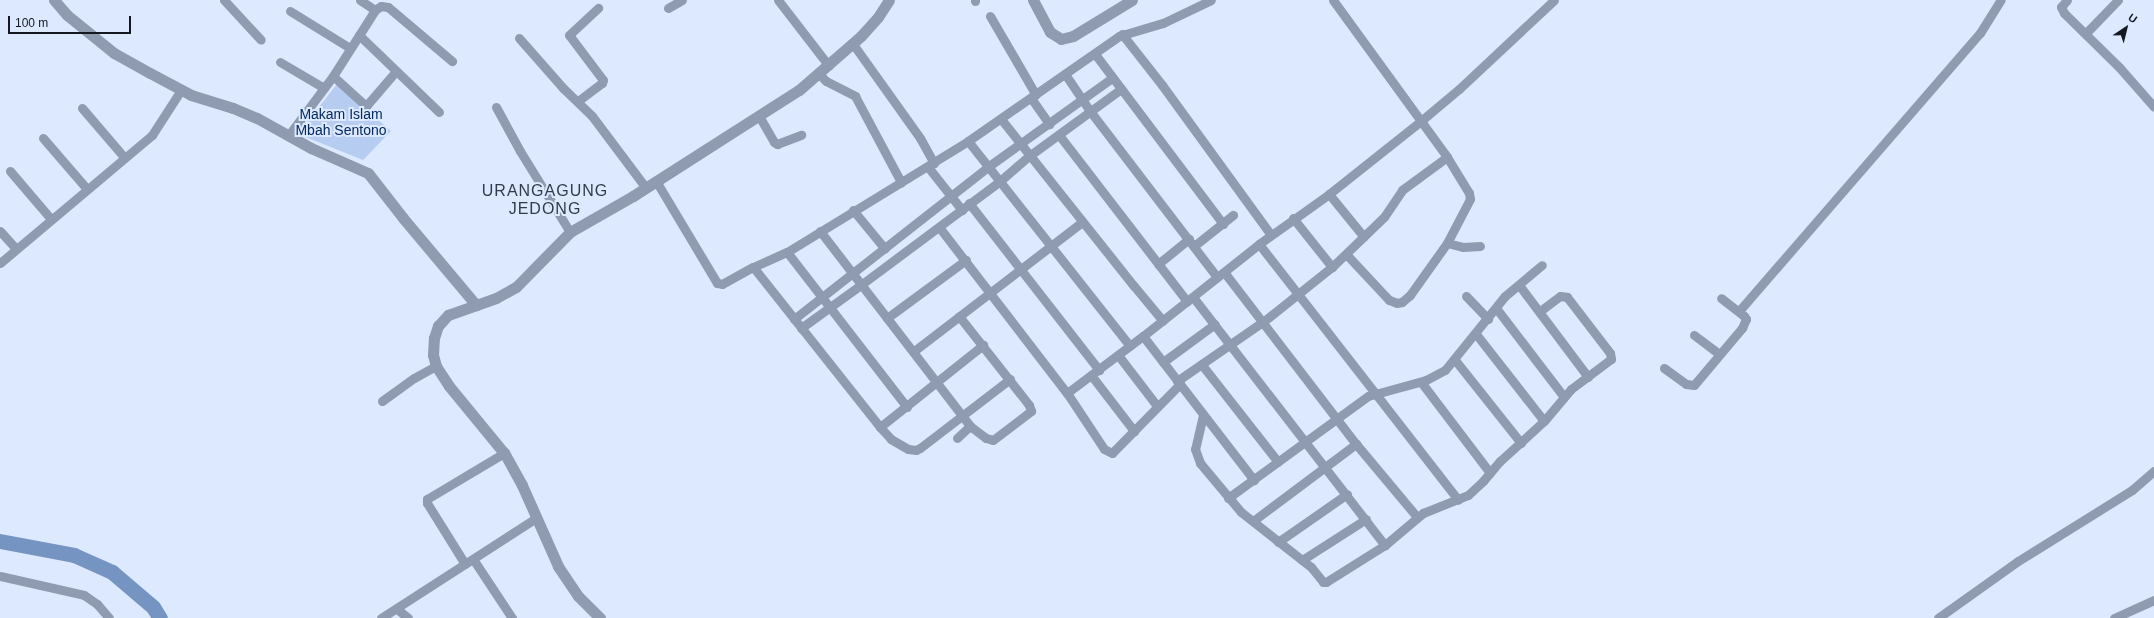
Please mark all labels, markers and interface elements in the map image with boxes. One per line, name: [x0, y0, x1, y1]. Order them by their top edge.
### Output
scale bar: [10, 8, 133, 34]
north arrow: [2106, 8, 2146, 48]
text: U: [2126, 11, 2140, 25]
text: 100 m: [15, 16, 48, 30]
park label: Makam Islam Mbah Sentono: [295, 106, 387, 138]
district label: URANGAGUNG JEDONG: [482, 181, 608, 219]

